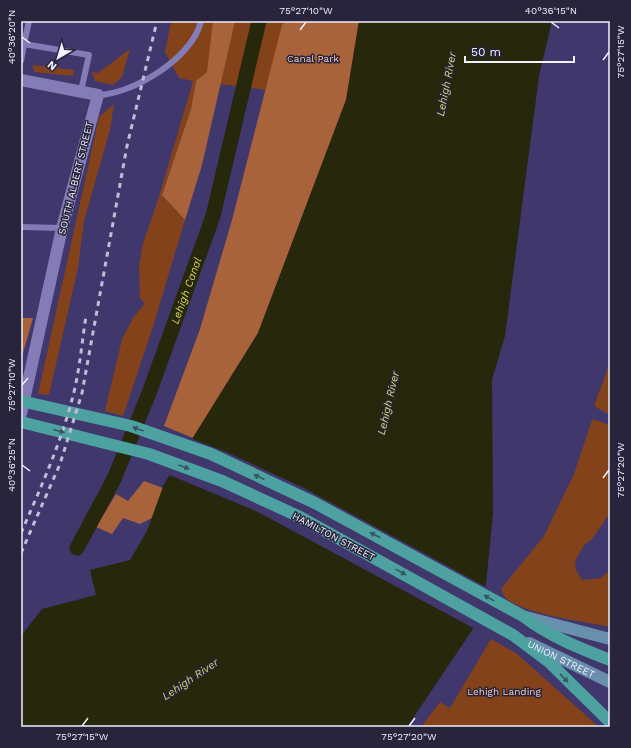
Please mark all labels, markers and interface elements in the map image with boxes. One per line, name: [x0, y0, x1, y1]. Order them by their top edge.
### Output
text: 75°27'10"W: [279, 5, 333, 16]
text: 40°36'15"N: [525, 5, 577, 16]
text: 40°36'20"N: [6, 10, 17, 64]
text: 75°27'15"W: [615, 25, 626, 78]
north arrow: [38, 38, 78, 78]
scale bar: [465, 38, 574, 64]
text: 50 m: [471, 45, 501, 59]
water label: Lehigh River: [434, 50, 459, 117]
park label: Canal Park: [287, 53, 339, 64]
text: N: [45, 58, 59, 73]
street label: SOUTH ALBERT STREET: [56, 120, 95, 236]
water label: Lehigh Canal: [168, 255, 205, 326]
text: 75°27'10"W: [6, 358, 17, 412]
water label: Lehigh River: [375, 369, 402, 436]
one-way arrow: [132, 425, 144, 431]
one-way arrow: [53, 428, 65, 434]
text: 40°36'25"N: [6, 438, 17, 492]
text: 75°27'20"W: [615, 442, 626, 498]
one-way arrow: [178, 465, 190, 471]
one-way arrow: [253, 474, 264, 480]
street label: HAMILTON STREET: [291, 510, 377, 563]
one-way arrow: [369, 532, 380, 539]
one-way arrow: [396, 568, 407, 575]
one-way arrow: [483, 594, 495, 601]
street label: UNION STREET: [526, 638, 597, 680]
water label: Lehigh River: [160, 655, 221, 703]
one-way arrow: [560, 673, 569, 683]
park label: Lehigh Landing: [467, 686, 541, 697]
text: 75°27'15"W: [56, 731, 109, 742]
text: 75°27'20"W: [381, 731, 437, 742]

